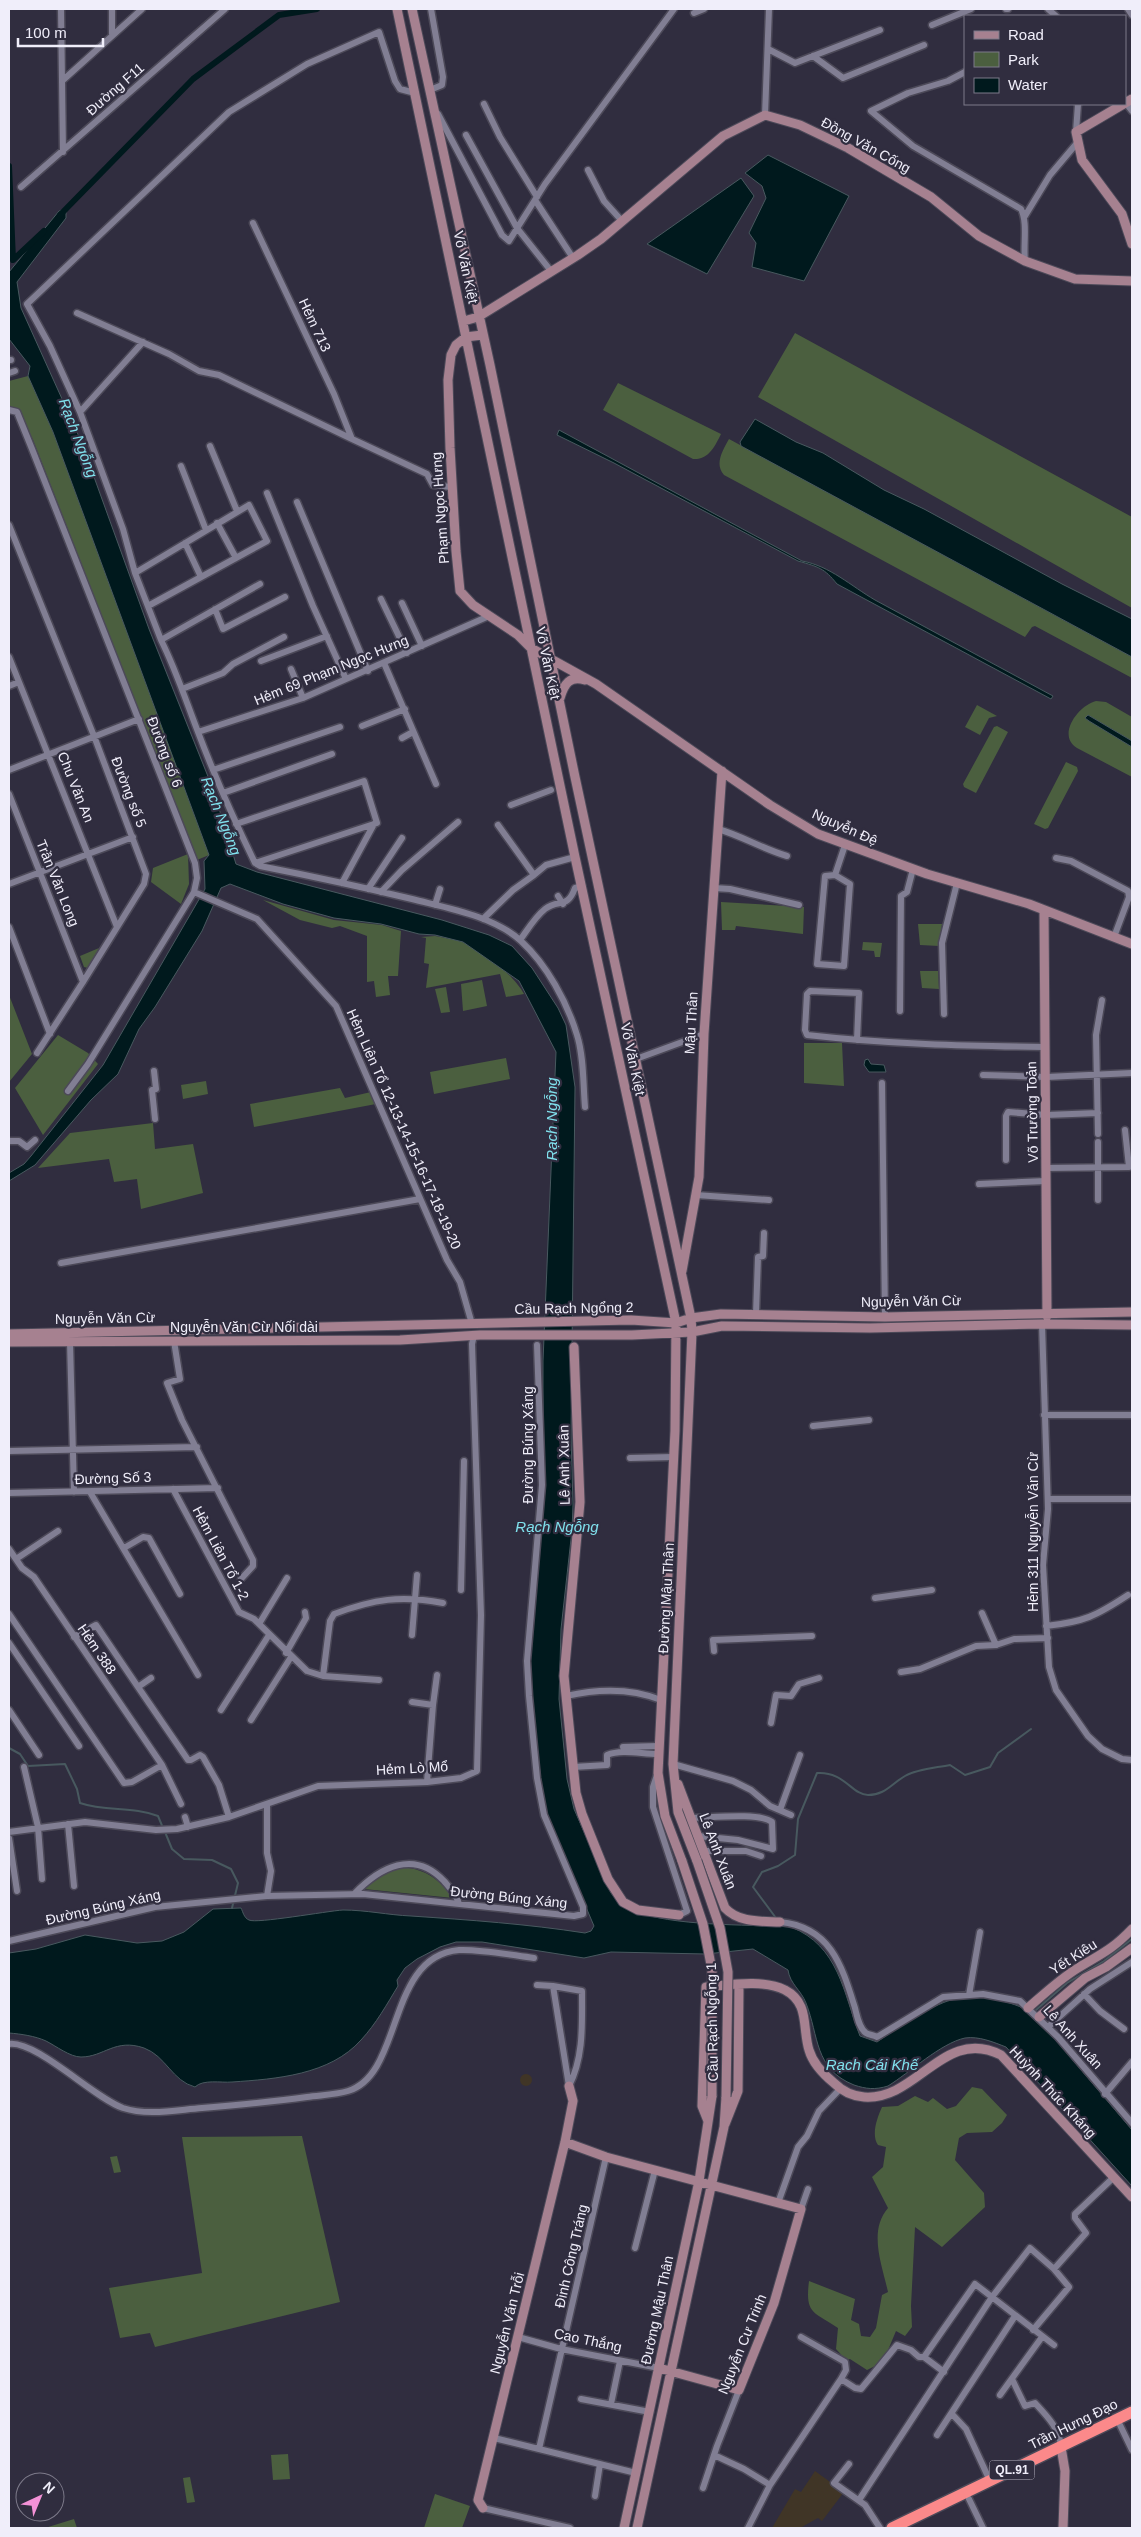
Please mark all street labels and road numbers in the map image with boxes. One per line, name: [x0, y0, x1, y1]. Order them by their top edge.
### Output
street label: Đường F11: [83, 59, 147, 118]
street label: Đồng Văn Cống: [819, 114, 913, 176]
street label: Võ Văn Kiệt: [450, 229, 482, 305]
street label: Hẻm 713: [296, 296, 334, 354]
street label: Phạm Ngọc Hưng: [428, 452, 452, 564]
street label: Võ Văn Kiệt: [532, 625, 564, 701]
street label: Hẻm 69 Phạm Ngọc Hưng: [252, 632, 410, 708]
street label: Đường số 6: [144, 714, 186, 790]
street label: Chu Văn An: [55, 749, 97, 825]
street label: Đường số 5: [108, 754, 150, 830]
street label: Nguyễn Đệ: [810, 805, 880, 849]
street label: Trần Văn Long: [33, 837, 83, 929]
street label: Mậu Thân: [681, 991, 701, 1055]
street label: Hẻm Liên Tổ 12-13-14-15-16-17-18-19-20: [344, 1006, 465, 1252]
street label: Võ Văn Kiệt: [617, 1021, 649, 1097]
street label: Võ Trường Toản: [1023, 1061, 1041, 1163]
street label: Nguyễn Văn Cừ: [861, 1292, 961, 1310]
street label: Cầu Rạch Ngổng 2: [514, 1299, 634, 1317]
street label: Nguyễn Văn Cừ: [55, 1309, 155, 1327]
street label: Nguyễn Văn Cừ Nối dài: [170, 1319, 318, 1335]
street label: Đường Búng Xáng: [520, 1386, 536, 1504]
street label: Lê Anh Xuân: [555, 1425, 573, 1505]
street label: Hẻm 311 Nguyễn Văn Cừ: [1025, 1452, 1041, 1612]
street label: Đường Số 3: [74, 1469, 152, 1487]
street label: Hẻm Liên Tổ 1-2: [190, 1503, 253, 1603]
street label: Đường Mậu Thân: [655, 1542, 677, 1654]
street label: Hẻm 388: [74, 1621, 120, 1677]
street label: Hẻm Lò Mổ: [375, 1758, 449, 1778]
street label: Lê Anh Xuân: [696, 1811, 740, 1891]
street label: Đường Búng Xáng: [450, 1883, 568, 1911]
street label: Đường Búng Xáng: [44, 1886, 162, 1928]
street label: Yết Kiêu: [1046, 1936, 1100, 1978]
street label: Cầu Rạch Ngỗng 1: [703, 1962, 721, 2082]
street label: Lê Anh Xuân: [1040, 2002, 1106, 2072]
street label: Huỳnh Thúc Kháng: [1006, 2043, 1100, 2141]
street label: Đinh Công Tráng: [551, 2203, 591, 2309]
street label: Đường Mậu Thân: [638, 2254, 676, 2366]
street label: Nguyễn Văn Trỗi: [487, 2270, 527, 2376]
street label: Nguyễn Cư Trinh: [715, 2292, 769, 2396]
street label: Cao Thắng: [553, 2325, 623, 2355]
street label: Trần Hưng Đạo: [1026, 2396, 1120, 2452]
road number: QL.91: [990, 2460, 1034, 2480]

